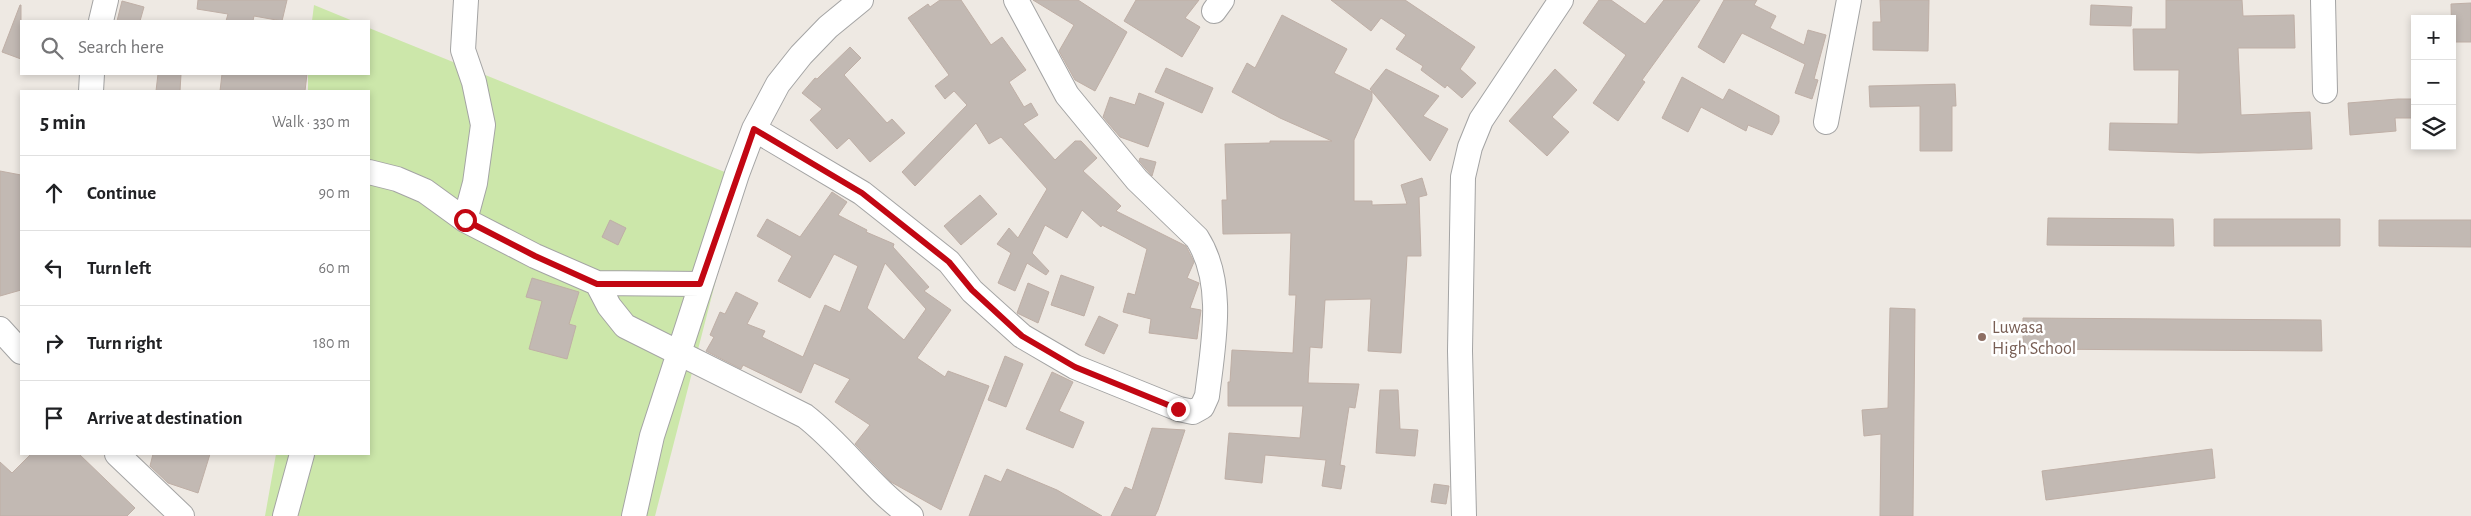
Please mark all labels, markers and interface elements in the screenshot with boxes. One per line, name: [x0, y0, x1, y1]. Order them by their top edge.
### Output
map controls: [2411, 15, 2456, 150]
button: +: [2411, 15, 2456, 60]
search box: [20, 20, 370, 75]
icon: search: [38, 34, 66, 62]
text: Search here: [78, 38, 164, 57]
button: −: [2411, 60, 2456, 105]
button: layers: [2411, 105, 2456, 150]
text: 5 min: [40, 112, 86, 133]
text: Walk · 330 m: [272, 114, 350, 130]
icon: ahead: [40, 179, 68, 207]
text: Continue: [87, 184, 156, 203]
text: 90 m: [319, 185, 350, 201]
route start: [454, 209, 477, 232]
icon: left: [40, 254, 68, 282]
text: Turn left: [87, 259, 151, 278]
text: 60 m: [319, 260, 350, 276]
place label: Luwasa High School: [1992, 319, 2076, 358]
icon: right: [40, 329, 68, 357]
marker: Luwasa High School: [1976, 331, 1988, 343]
text: Turn right: [87, 334, 162, 353]
text: 180 m: [313, 335, 350, 351]
route end: [1167, 398, 1190, 421]
icon: arrive: [40, 404, 68, 432]
text: Arrive at destination: [87, 409, 243, 428]

